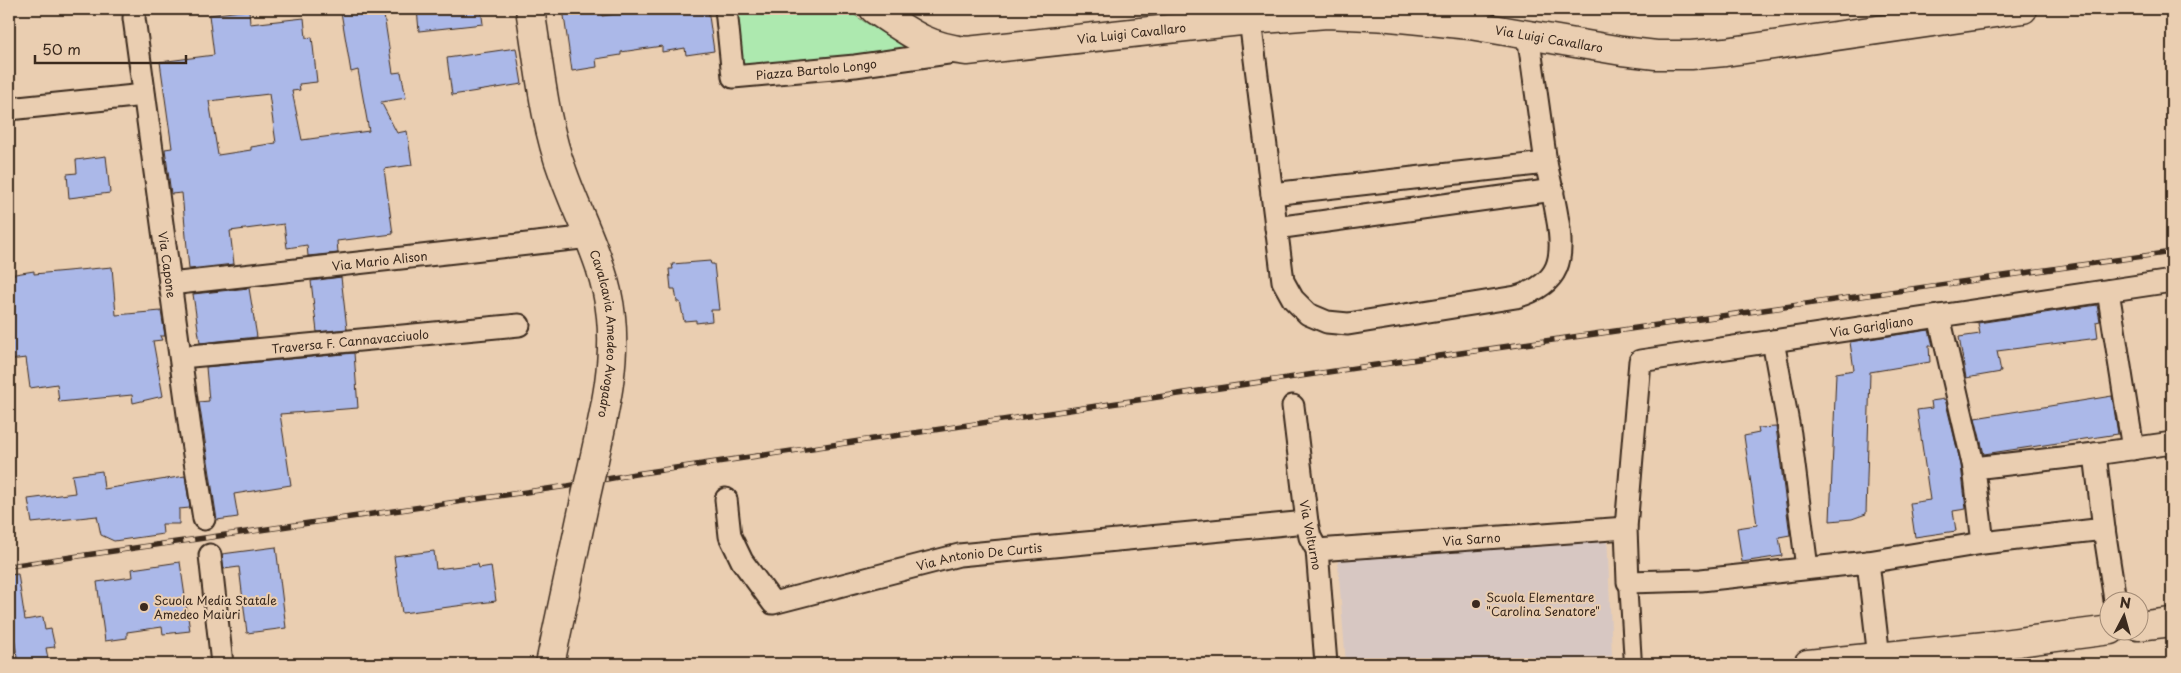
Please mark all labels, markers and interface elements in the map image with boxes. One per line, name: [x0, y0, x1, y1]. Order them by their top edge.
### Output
street label: Via Luigi Cavallaro: [1076, 18, 1187, 48]
street label: Via Luigi Cavallaro: [1494, 20, 1605, 57]
scale bar: [35, 32, 186, 64]
text: 50 m: [42, 37, 81, 60]
street label: Piazza Bartolo Longo: [755, 54, 878, 84]
street label: Via Capone: [154, 230, 181, 299]
street label: Via Mario Alison: [331, 246, 428, 275]
street label: Cavalcavia Amedeo Avogadro: [586, 247, 621, 420]
street label: Via Garigliano: [1829, 311, 1915, 341]
street label: Traversa F. Cannavacciuolo: [271, 325, 430, 357]
street label: Via Volturno: [1295, 498, 1327, 572]
street label: Via Sarno: [1442, 528, 1501, 550]
street label: Via Antonio De Curtis: [914, 538, 1043, 575]
place label: Scuola Elementare "Carolina Senatore": [1486, 588, 1600, 620]
north arrow: [2098, 590, 2148, 640]
place label: Scuola Media Statale Amedeo Maiuri: [154, 591, 277, 623]
text: N: [2119, 592, 2132, 614]
marker: Scuola Elementare "Carolina Senatore": [1470, 598, 1482, 610]
marker: Scuola Media Statale Amedeo Maiuri: [138, 601, 150, 613]

